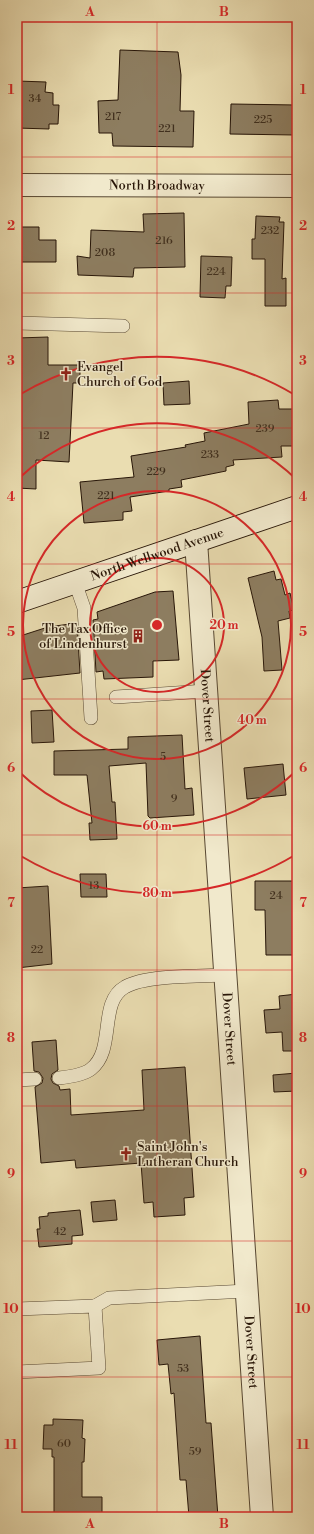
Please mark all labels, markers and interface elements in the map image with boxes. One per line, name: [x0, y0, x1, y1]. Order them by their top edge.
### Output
text: A: [84, 4, 95, 20]
text: B: [219, 4, 229, 20]
text: 1: [8, 82, 15, 98]
text: 1: [300, 82, 307, 98]
house number: 34: [29, 92, 42, 106]
house number: 217: [105, 110, 122, 124]
house number: 225: [254, 113, 272, 127]
house number: 221: [158, 122, 176, 136]
street label: North Broadway: [109, 177, 206, 194]
text: 2: [7, 218, 15, 234]
text: 2: [299, 218, 307, 234]
house number: 232: [261, 224, 279, 238]
house number: 216: [155, 234, 173, 248]
house number: 208: [95, 246, 115, 260]
house number: 224: [206, 265, 226, 279]
text: 3: [7, 353, 15, 369]
text: 3: [299, 353, 307, 369]
place label: Evangel Church of God: [77, 359, 163, 390]
church icon: Evangel Church of God: [58, 366, 74, 382]
house number: 239: [255, 422, 275, 436]
house number: 12: [38, 429, 50, 443]
house number: 233: [201, 448, 219, 462]
house number: 229: [146, 465, 166, 479]
text: 4: [7, 489, 16, 505]
house number: 221: [97, 489, 115, 503]
text: 4: [299, 489, 308, 505]
street label: North Wellwood Avenue: [88, 524, 226, 584]
centre of rings: [150, 618, 164, 632]
text: 20 m: [209, 618, 239, 633]
place label: The Tax Office of Lindenhurst: [39, 621, 127, 652]
text: 5: [7, 624, 15, 640]
text: 5: [299, 624, 307, 640]
building icon: The Tax Office of Lindenhurst: [130, 628, 146, 644]
street label: Dover Street: [197, 668, 218, 743]
text: 40 m: [237, 713, 267, 728]
house number: 5: [160, 750, 166, 764]
text: 6: [7, 760, 15, 776]
text: 6: [299, 760, 307, 776]
house number: 9: [171, 792, 178, 806]
text: 60 m: [142, 819, 172, 834]
house number: 13: [89, 879, 99, 893]
text: 80 m: [142, 886, 172, 901]
house number: 24: [270, 889, 283, 903]
text: 7: [7, 895, 15, 911]
text: 7: [299, 895, 307, 911]
house number: 22: [31, 943, 43, 957]
street label: Dover Street: [219, 992, 239, 1067]
text: 8: [7, 1030, 15, 1046]
text: 8: [299, 1030, 307, 1046]
place label: Saint John's Lutheran Church: [137, 1139, 239, 1170]
church icon: Saint John's Lutheran Church: [118, 1146, 134, 1162]
text: 9: [7, 1166, 15, 1182]
text: 9: [299, 1166, 307, 1182]
house number: 42: [54, 1225, 66, 1239]
text: 10: [3, 1301, 19, 1317]
text: 10: [295, 1301, 311, 1317]
street label: Dover Street: [240, 1315, 261, 1390]
house number: 53: [177, 1362, 189, 1376]
text: 11: [5, 1437, 18, 1453]
house number: 60: [57, 1437, 71, 1451]
text: 11: [297, 1437, 310, 1453]
house number: 59: [189, 1445, 202, 1459]
text: A: [84, 1516, 95, 1532]
text: B: [219, 1516, 229, 1532]

